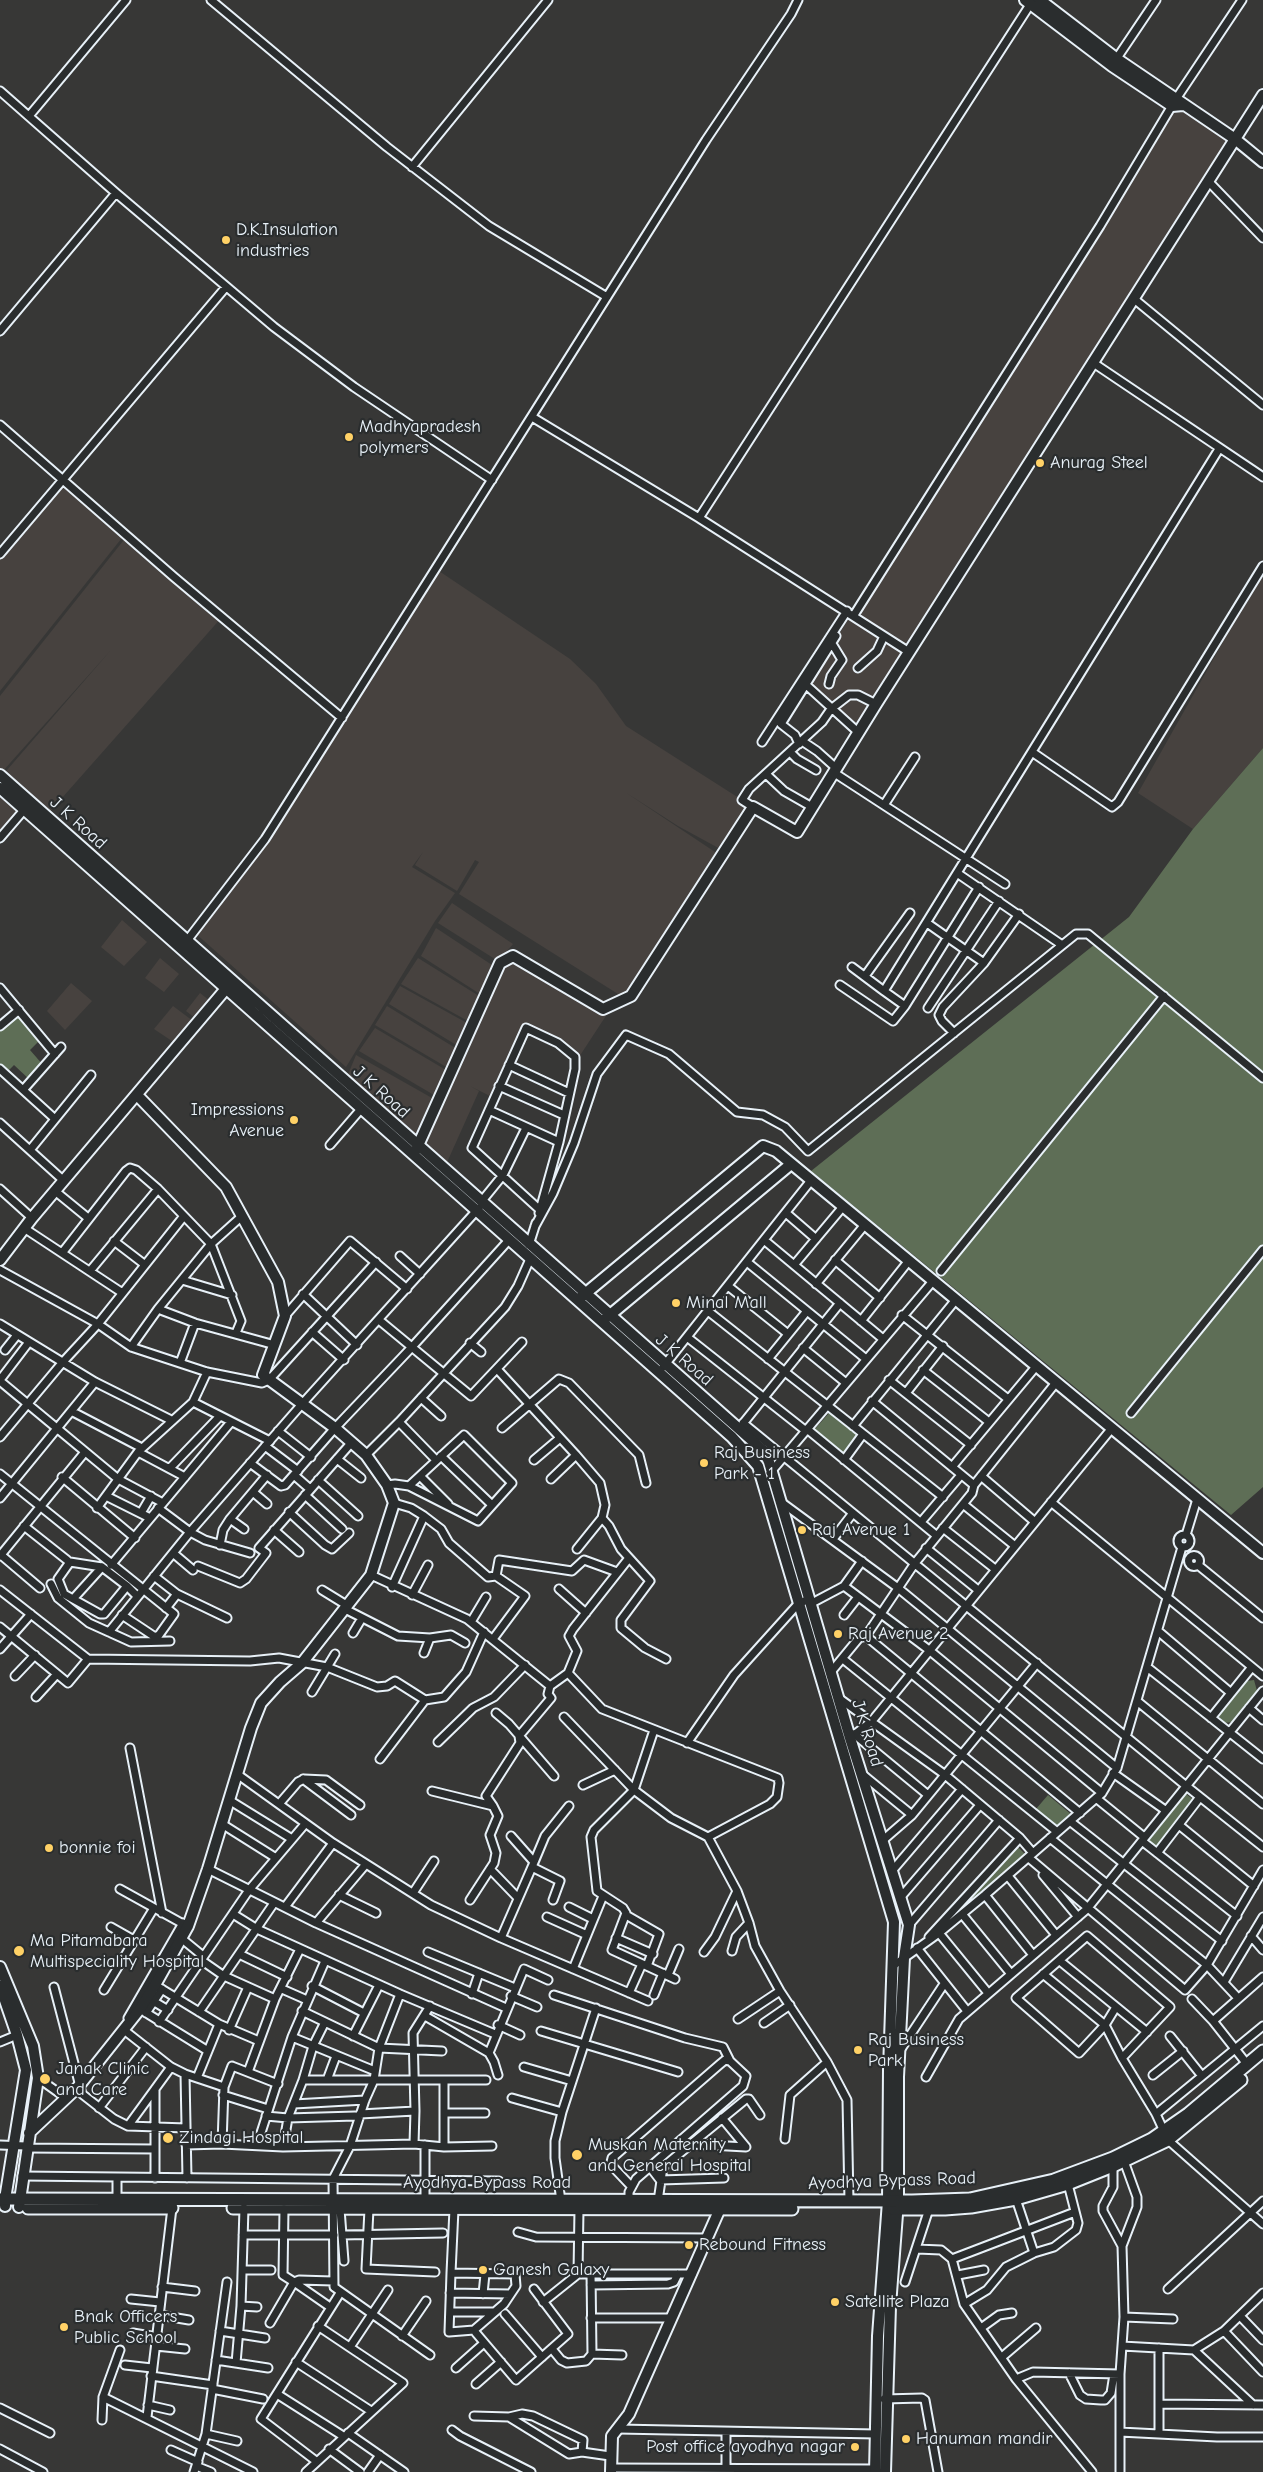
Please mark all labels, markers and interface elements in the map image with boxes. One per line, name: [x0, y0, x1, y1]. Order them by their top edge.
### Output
place label: D.K.Insulation industries: [236, 219, 338, 262]
marker: D.K.Insulation industries: [220, 234, 232, 246]
place label: Madhyapradesh polymers: [359, 416, 481, 458]
marker: Madhyapradesh polymers: [343, 431, 355, 443]
place label: Anurag Steel: [1050, 452, 1148, 474]
marker: Anurag Steel: [1034, 457, 1046, 469]
street label: J K Road: [45, 792, 111, 854]
street label: J K Road: [348, 1061, 414, 1123]
place label: Impressions Avenue: [191, 1099, 284, 1142]
marker: Impressions Avenue: [288, 1114, 300, 1126]
place label: Minal Mall: [686, 1292, 767, 1314]
marker: Minal Mall: [670, 1297, 682, 1309]
street label: J K Road: [651, 1329, 717, 1391]
place label: Raj Business Park - 1: [714, 1442, 810, 1485]
marker: Raj Business Park - 1: [698, 1457, 710, 1469]
place label: Raj Avenue 1: [812, 1519, 910, 1541]
marker: Raj Avenue 1: [796, 1524, 808, 1536]
place label: Raj Avenue 2: [848, 1623, 948, 1645]
marker: Raj Avenue 2: [832, 1628, 844, 1640]
street label: J K Road: [847, 1697, 887, 1769]
place label: bonnie foi: [59, 1837, 135, 1859]
marker: bonnie foi: [43, 1842, 55, 1854]
place label: Ma Pitamabara Multispeciality Hospital: [30, 1930, 204, 1972]
marker: Ma Pitamabara Multispeciality Hospital: [12, 1944, 26, 1958]
place label: Raj Business Park: [868, 2029, 964, 2072]
marker: Raj Business Park: [852, 2044, 864, 2056]
place label: Janak Clinic and Care: [56, 2058, 149, 2100]
marker: Janak Clinic and Care: [38, 2072, 52, 2086]
place label: Zindagi Hospital: [179, 2127, 303, 2149]
marker: Zindagi Hospital: [161, 2131, 175, 2145]
place label: Muskan Maternity and General Hospital: [588, 2134, 751, 2176]
marker: Muskan Maternity and General Hospital: [570, 2148, 584, 2162]
street label: Ayodhya Bypass Road: [808, 2167, 976, 2195]
street label: Ayodhya Bypass Road: [403, 2172, 571, 2194]
place label: Rebound Fitness: [699, 2234, 826, 2256]
marker: Rebound Fitness: [683, 2239, 695, 2251]
place label: Ganesh Galaxy: [493, 2259, 609, 2281]
marker: Ganesh Galaxy: [477, 2264, 489, 2276]
place label: Satellite Plaza: [845, 2291, 949, 2313]
marker: Satellite Plaza: [829, 2296, 841, 2308]
place label: Bnak Officers Public School: [74, 2306, 177, 2348]
marker: Bnak Officers Public School: [58, 2321, 70, 2333]
place label: Hanuman mandir: [916, 2428, 1052, 2450]
marker: Hanuman mandir: [900, 2433, 912, 2445]
place label: Post office ayodhya nagar: [646, 2436, 845, 2458]
marker: Post office ayodhya nagar: [849, 2441, 861, 2453]

